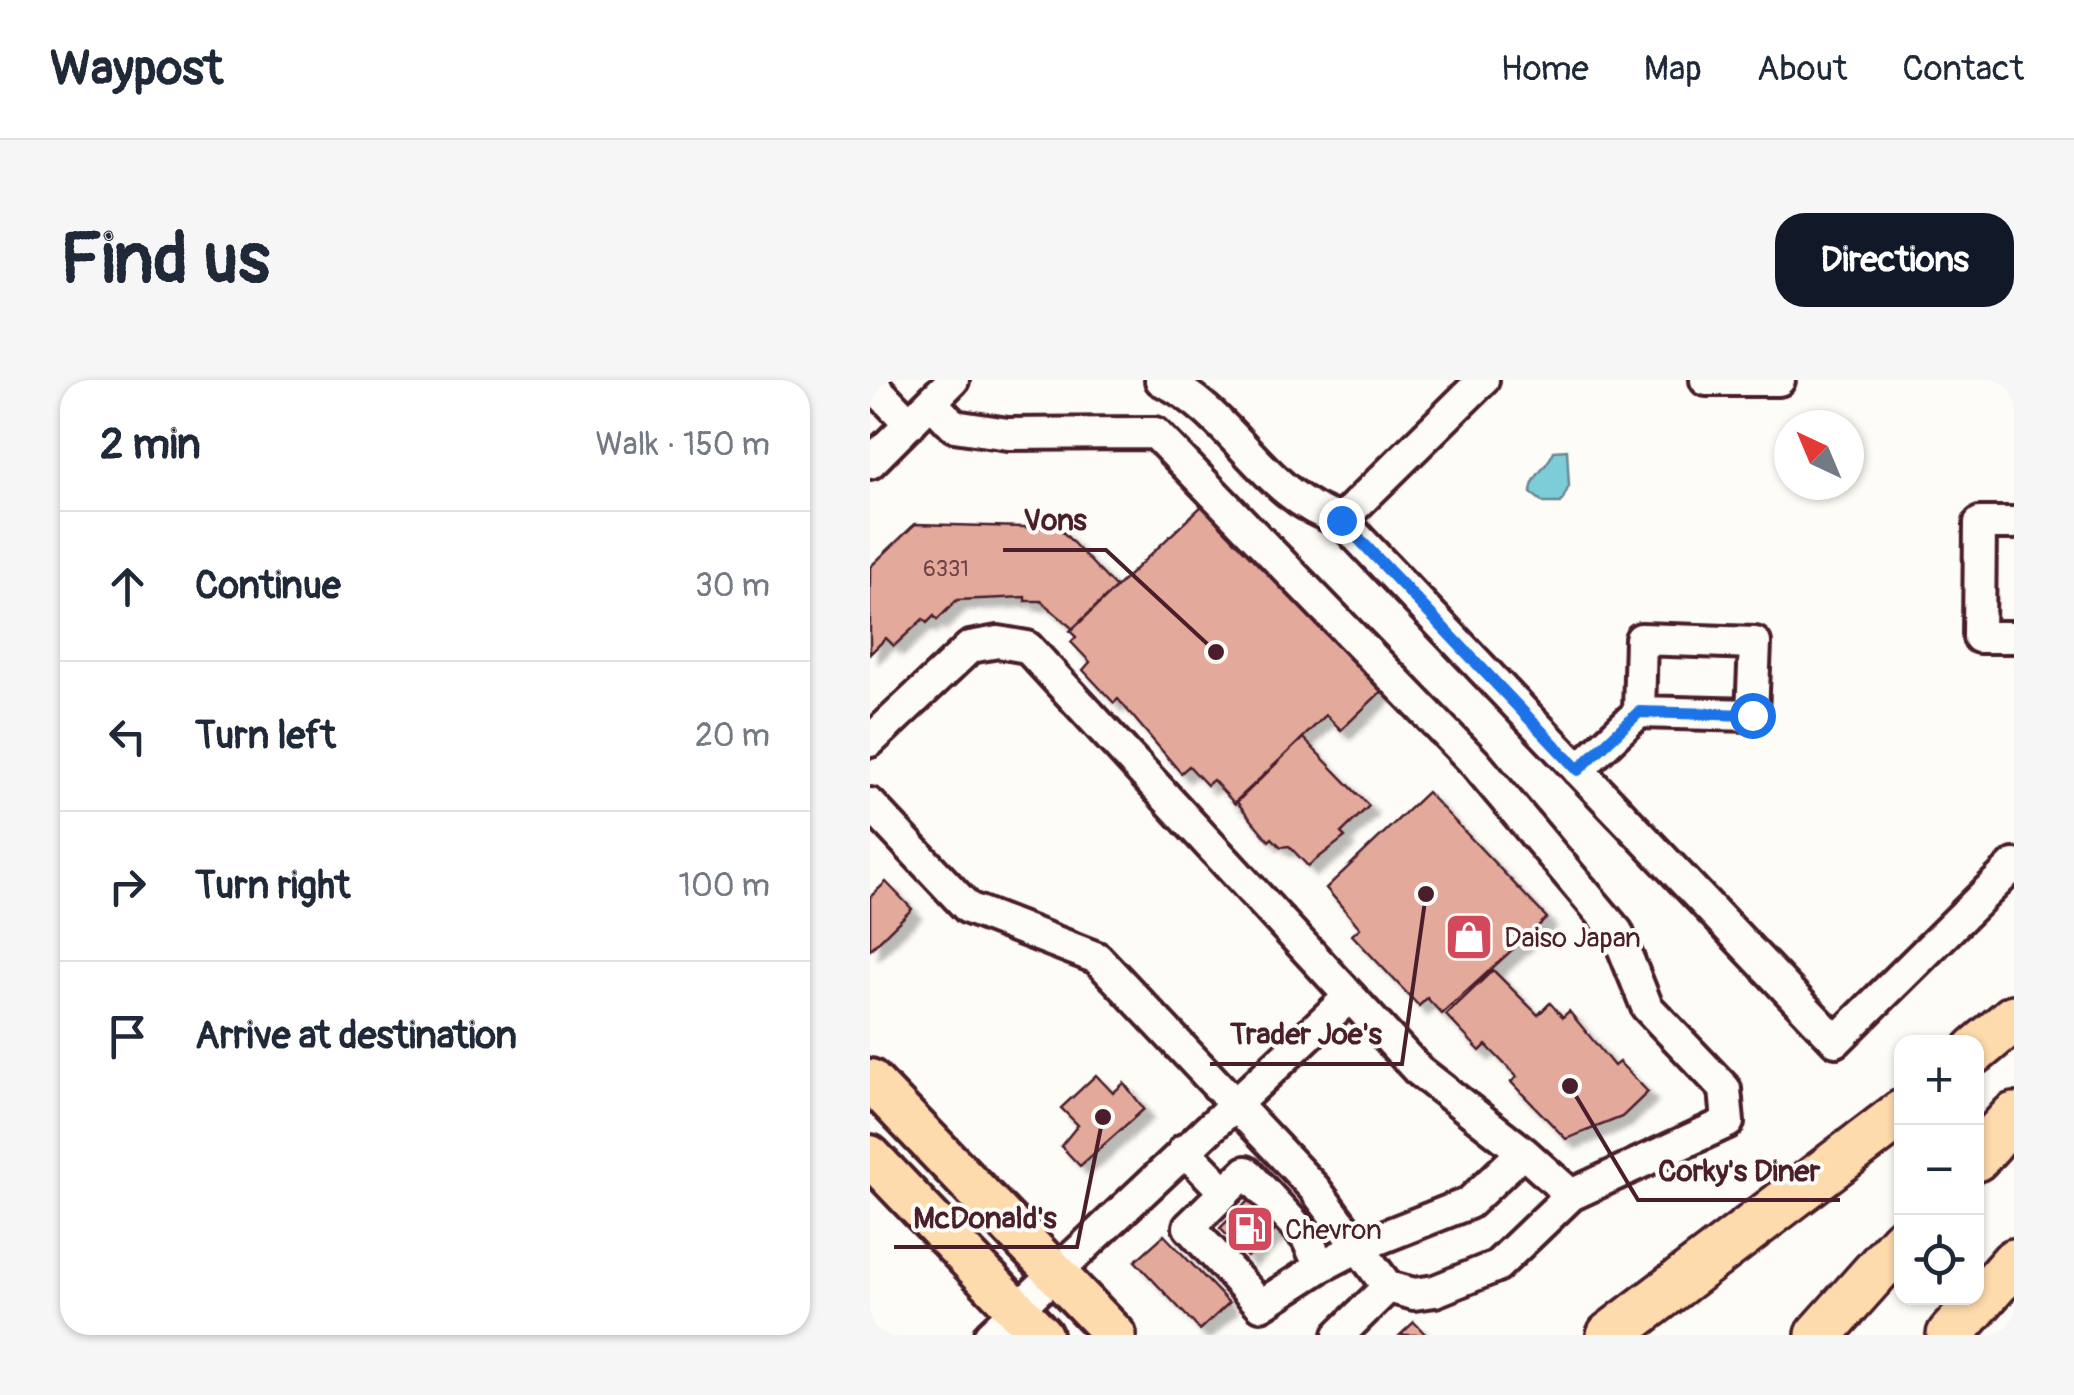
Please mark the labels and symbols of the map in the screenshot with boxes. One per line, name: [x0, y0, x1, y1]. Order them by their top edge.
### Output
north arrow: [1774, 410, 1864, 500]
callout: Vons: [1003, 490, 1106, 550]
route end: [1319, 498, 1365, 544]
text: Vons: [1023, 502, 1087, 539]
house number: 6331: [923, 555, 969, 583]
route start: [1730, 693, 1776, 739]
shop icon: Daiso Japan: [1443, 911, 1495, 963]
place label: Daiso Japan: [1504, 921, 1641, 956]
callout: Trader Joe's: [1210, 1004, 1402, 1064]
text: Trader Joe's: [1229, 1016, 1383, 1053]
callout: Corky's Diner: [1638, 1140, 1840, 1200]
text: Corky's Diner: [1658, 1153, 1820, 1190]
callout: McDonald's: [894, 1187, 1077, 1247]
text: McDonald's: [913, 1200, 1057, 1237]
fuel station icon: Chevron: [1224, 1203, 1276, 1255]
place label: Chevron: [1285, 1213, 1382, 1248]

